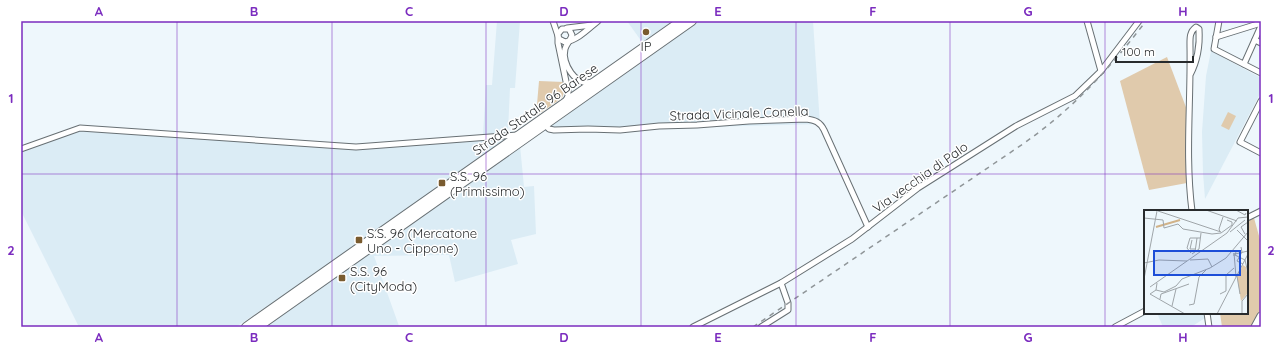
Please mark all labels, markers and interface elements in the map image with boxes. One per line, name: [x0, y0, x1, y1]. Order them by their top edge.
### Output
text: A: [95, 3, 104, 19]
text: B: [250, 3, 258, 19]
text: C: [405, 3, 413, 19]
text: D: [559, 3, 569, 19]
text: E: [714, 3, 722, 19]
text: F: [869, 3, 877, 19]
text: G: [1023, 3, 1033, 19]
text: H: [1178, 3, 1188, 19]
marker: IP: [641, 27, 651, 37]
place label: IP: [641, 38, 652, 54]
scale bar: [1116, 38, 1193, 64]
text: 100 m: [1122, 44, 1155, 59]
street label: Strada Statale 96 Barese: [469, 60, 601, 158]
text: 1: [8, 90, 14, 106]
text: 1: [1268, 90, 1274, 106]
street label: Strada Vicinale Conella: [669, 103, 809, 123]
street label: Via vecchia di Palo: [869, 138, 971, 216]
place label: S.S. 96 (Primissimo): [450, 168, 525, 199]
marker: S.S. 96 (Primissimo): [437, 178, 447, 188]
inset map: [1144, 210, 1248, 314]
place label: S.S. 96 (Mercatone Uno - Cippone): [367, 225, 477, 256]
marker: S.S. 96 (Mercatone Uno - Cippone): [354, 235, 364, 245]
text: 2: [7, 242, 15, 258]
text: 2: [1267, 242, 1275, 258]
place label: S.S. 96 (CityModa): [350, 263, 417, 294]
marker: S.S. 96 (CityModa): [337, 273, 347, 283]
text: A: [95, 329, 104, 345]
text: B: [250, 329, 258, 345]
text: C: [405, 329, 413, 345]
text: D: [559, 329, 569, 345]
text: E: [714, 329, 722, 345]
text: F: [869, 329, 877, 345]
text: G: [1023, 329, 1033, 345]
text: H: [1178, 329, 1188, 345]

